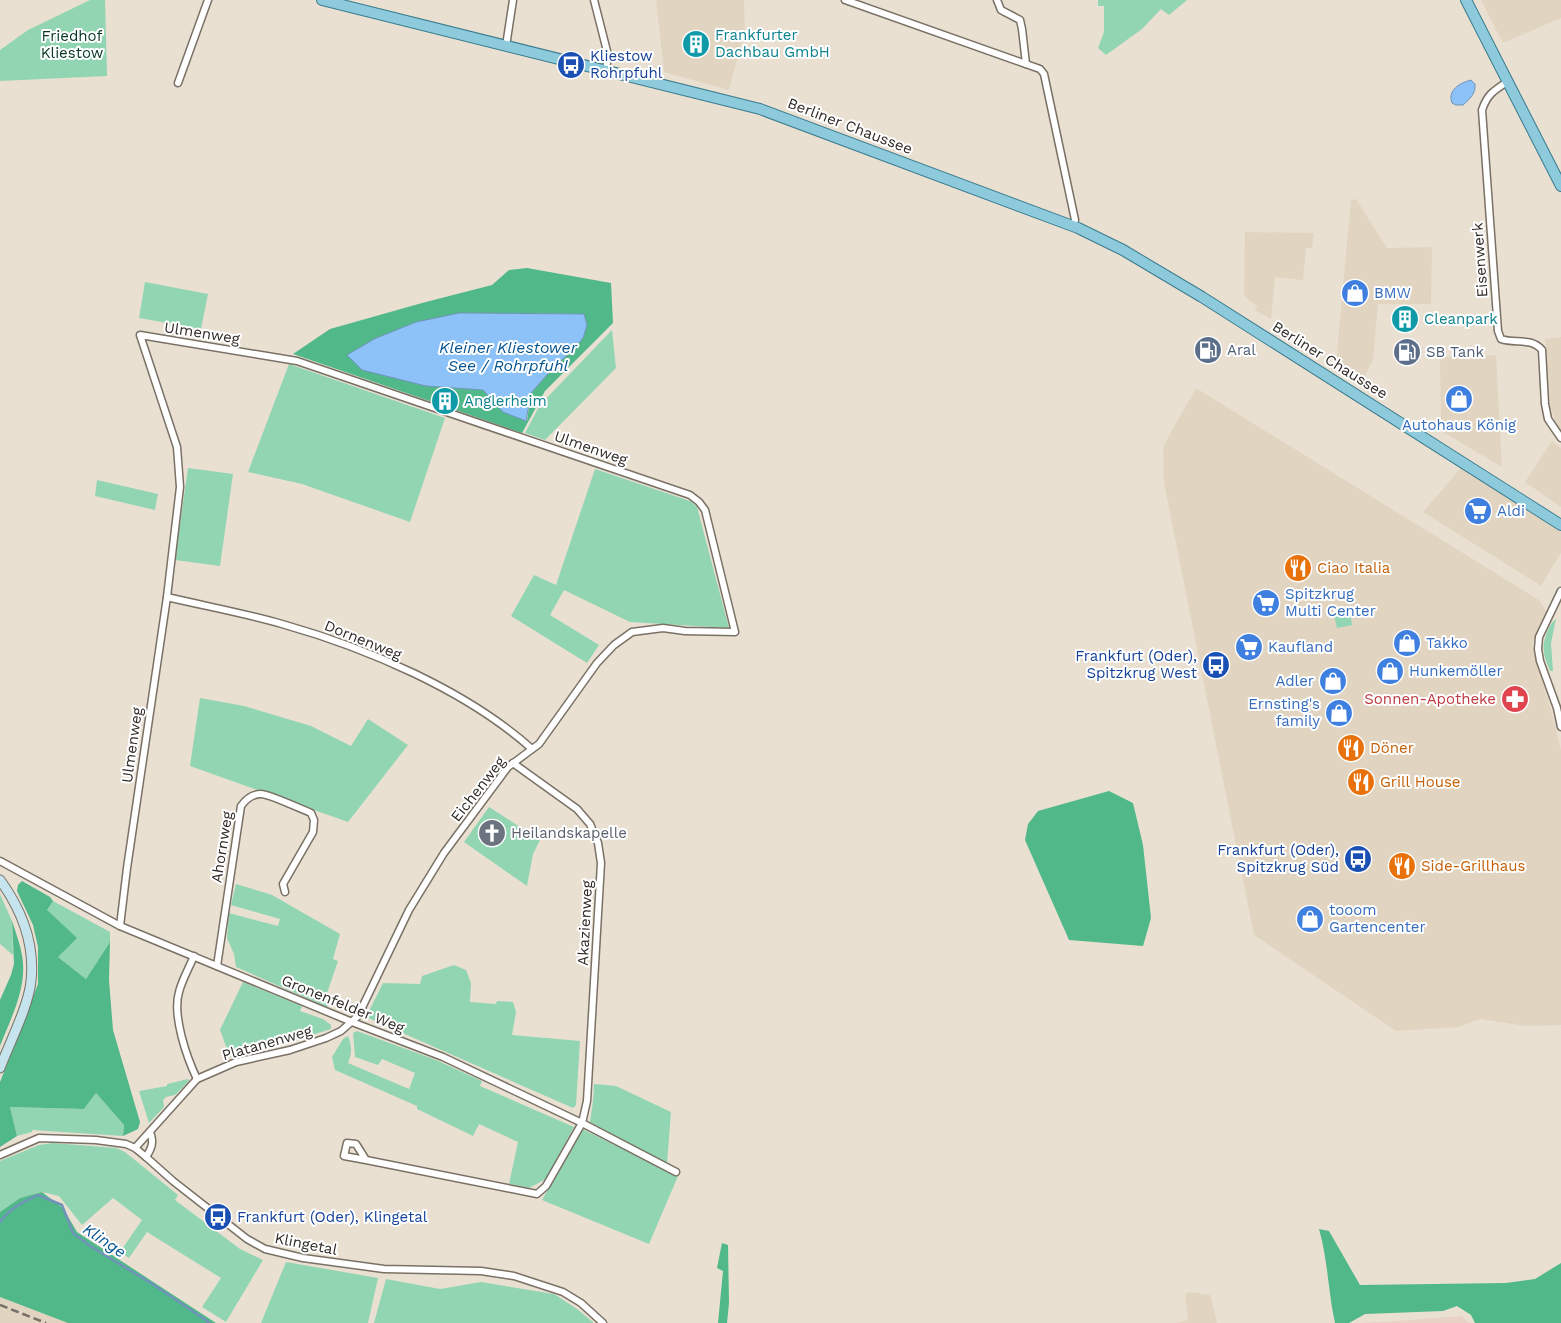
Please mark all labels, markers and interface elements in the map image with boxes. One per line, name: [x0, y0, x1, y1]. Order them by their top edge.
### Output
place label: Frankfurter Dachbau GmbH: [715, 26, 830, 61]
park label: Friedhof Kliestow: [41, 27, 104, 62]
building icon: Frankfurter Dachbau GmbH: [681, 29, 711, 59]
place label: Kliestow Rohrpfuhl: [590, 47, 663, 82]
bus stop icon: Kliestow Rohrpfuhl: [556, 50, 586, 80]
street label: Berliner Chaussee: [785, 94, 915, 158]
street label: Eisenwerk: [1468, 222, 1492, 298]
shop icon: BMW: [1340, 278, 1370, 308]
place label: BMW: [1374, 284, 1411, 302]
building icon: Cleanpark: [1390, 304, 1420, 334]
place label: Cleanpark: [1424, 310, 1498, 328]
street label: Berliner Chaussee: [1269, 317, 1391, 403]
street label: Ulmenweg: [163, 318, 241, 348]
fuel station icon: Aral: [1193, 335, 1223, 365]
fuel station icon: SB Tank: [1392, 337, 1422, 367]
water label: Kleiner Kliestower See / Rohrpfuhl: [439, 338, 578, 375]
place label: Aral: [1227, 341, 1256, 359]
place label: SB Tank: [1426, 343, 1484, 361]
shop icon: Autohaus König: [1444, 384, 1474, 414]
building icon: Anglerheim: [430, 386, 460, 416]
place label: Anglerheim: [464, 392, 547, 410]
place label: Autohaus König: [1402, 416, 1516, 434]
street label: Ulmenweg: [552, 427, 630, 469]
supermarket icon: Aldi: [1463, 496, 1493, 526]
place label: Aldi: [1497, 502, 1525, 520]
restaurant icon: Ciao Italia: [1283, 553, 1313, 583]
place label: Ciao Italia: [1317, 559, 1391, 577]
place label: Spitzkrug Multi Center: [1285, 585, 1376, 620]
supermarket icon: Spitzkrug Multi Center: [1251, 588, 1281, 618]
street label: Dornenweg: [322, 616, 404, 664]
shop icon: Takko: [1392, 628, 1422, 658]
supermarket icon: Kaufland: [1234, 632, 1264, 662]
place label: Takko: [1426, 634, 1468, 652]
place label: Kaufland: [1268, 638, 1333, 656]
place label: Frankfurt (Oder), Spitzkrug West: [1075, 647, 1198, 682]
bus stop icon: Frankfurt (Oder), Spitzkrug West: [1201, 650, 1231, 680]
shop icon: Hunkemöller: [1375, 656, 1405, 686]
place label: Hunkemöller: [1409, 662, 1503, 680]
shop icon: Adler: [1318, 666, 1348, 696]
place label: Adler: [1275, 672, 1314, 690]
pharmacy icon: Sonnen-Apotheke: [1500, 684, 1530, 714]
place label: Sonnen-Apotheke: [1364, 690, 1496, 708]
place label: Ernsting's family: [1248, 695, 1320, 730]
shop icon: Ernsting's family: [1324, 698, 1354, 728]
street label: Ulmenweg: [118, 706, 146, 784]
restaurant icon: Döner: [1336, 733, 1366, 763]
place label: Döner: [1370, 739, 1414, 757]
street label: Eichenweg: [447, 753, 509, 825]
restaurant icon: Grill House: [1346, 767, 1376, 797]
place label: Grill House: [1380, 773, 1460, 791]
street label: Ahornweg: [207, 810, 237, 884]
church icon: Heilandskapelle: [477, 818, 507, 848]
place label: Heilandskapelle: [511, 824, 627, 842]
place label: Frankfurt (Oder), Spitzkrug Süd: [1217, 841, 1339, 876]
bus stop icon: Frankfurt (Oder), Spitzkrug Süd: [1343, 844, 1373, 874]
restaurant icon: Side-Grillhaus: [1387, 851, 1417, 881]
place label: Side-Grillhaus: [1421, 857, 1525, 875]
street label: Akazienweg: [574, 880, 596, 966]
place label: tooom Gartencenter: [1329, 901, 1426, 936]
shop icon: tooom Gartencenter: [1295, 904, 1325, 934]
street label: Gronenfelder Weg: [279, 971, 407, 1037]
street label: Platanenweg: [220, 1022, 314, 1064]
bus stop icon: Frankfurt (Oder), Klingetal: [203, 1202, 233, 1232]
place label: Frankfurt (Oder), Klingetal: [237, 1208, 428, 1226]
water label: Klinge: [80, 1219, 130, 1262]
street label: Klingetal: [273, 1229, 339, 1259]

